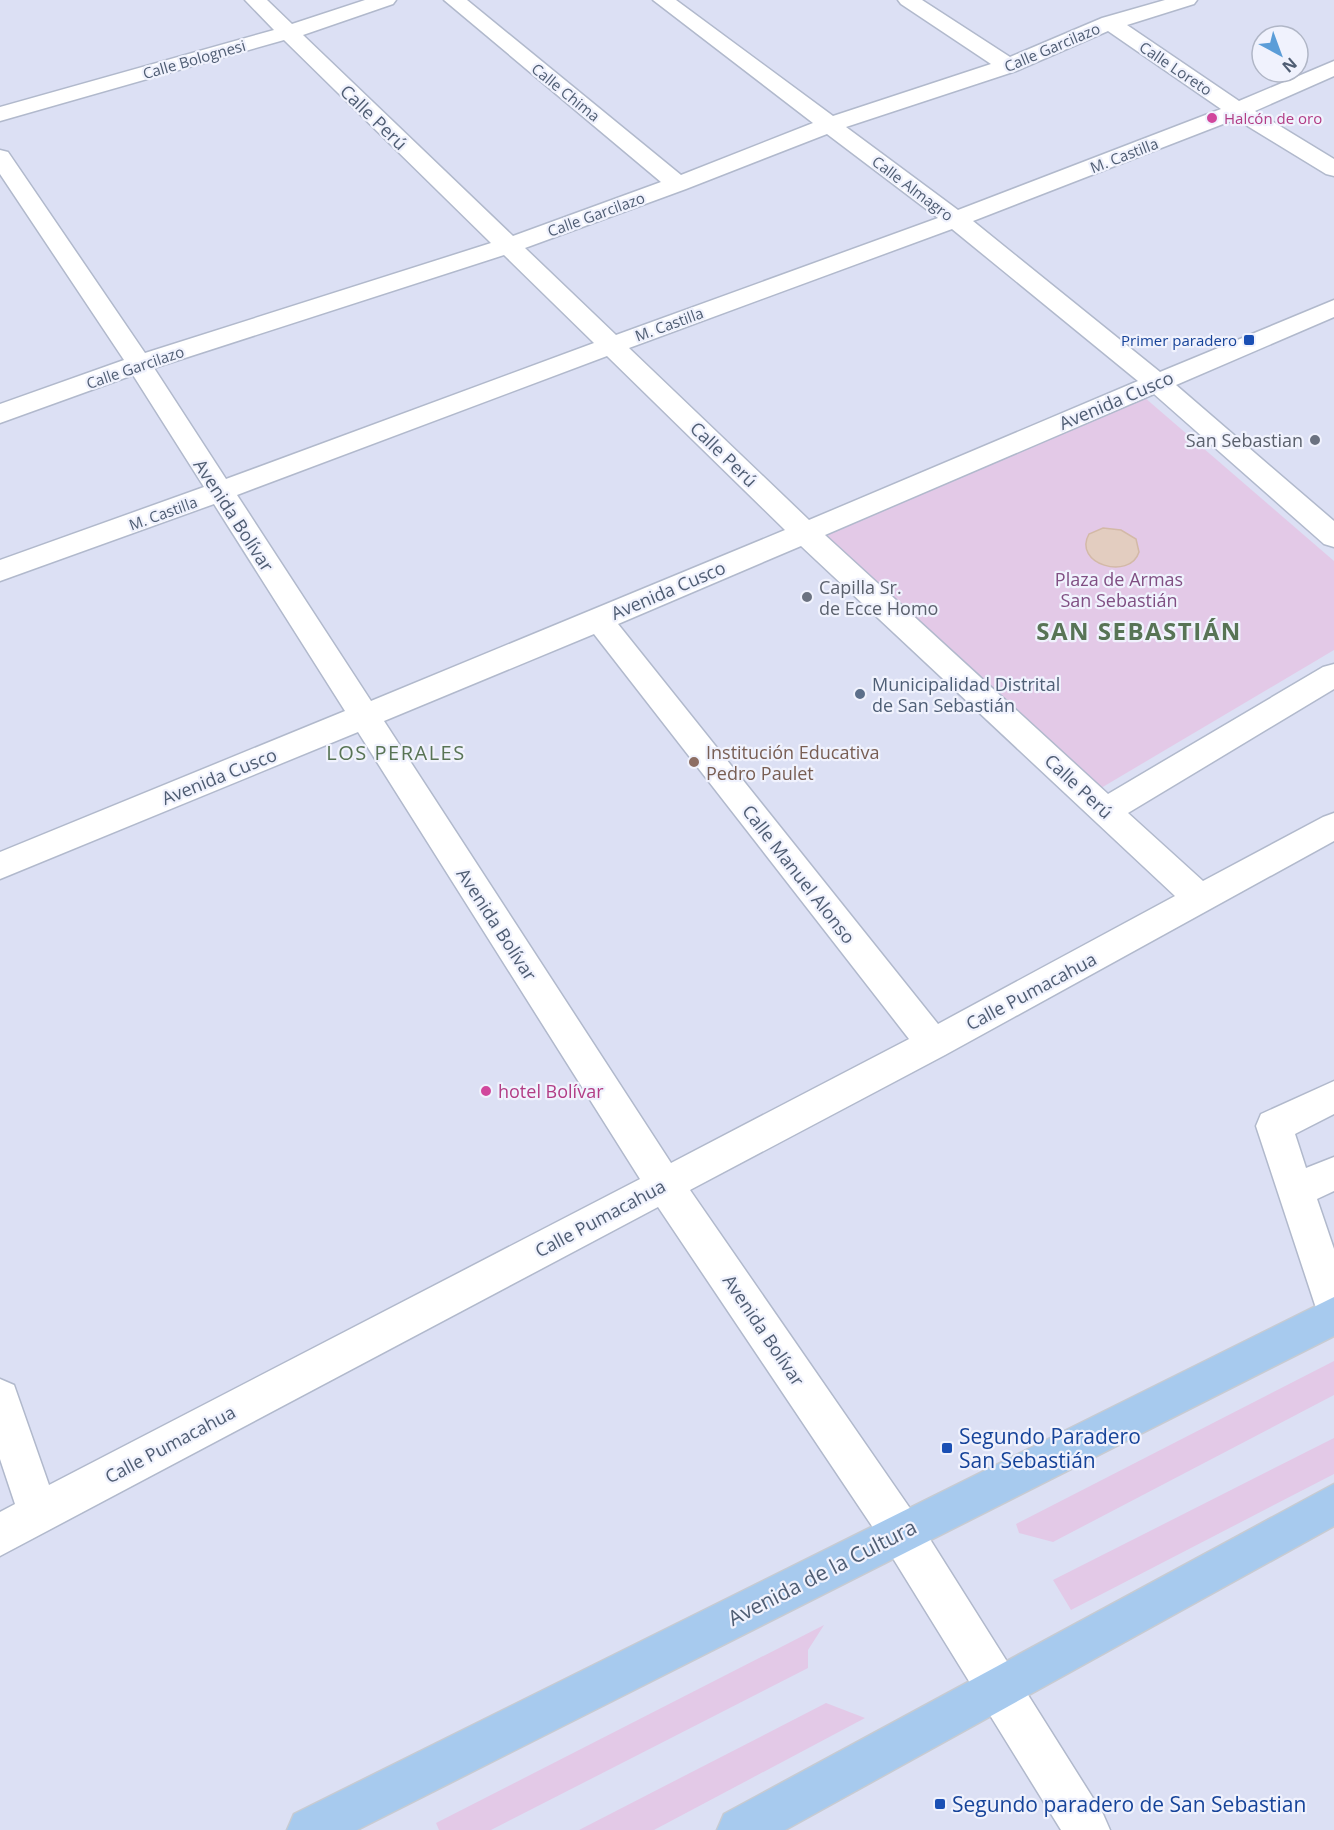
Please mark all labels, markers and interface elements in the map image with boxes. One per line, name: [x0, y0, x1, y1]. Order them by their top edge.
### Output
street label: Calle Garcilazo: [1001, 18, 1103, 76]
north arrow: [1250, 24, 1310, 84]
street label: Calle Bolognesi: [140, 35, 248, 83]
street label: Calle Loreto: [1136, 36, 1216, 100]
text: N: [1278, 53, 1302, 78]
street label: Calle Chima: [528, 58, 604, 126]
street label: Calle Perú: [335, 79, 413, 155]
place label: Halcón de oro: [1224, 108, 1322, 128]
marker: Halcón de oro: [1205, 111, 1219, 125]
street label: M. Castilla: [1087, 133, 1161, 177]
street label: Calle Almagro: [868, 151, 958, 225]
street label: Calle Garcilazo: [545, 187, 647, 241]
street label: M. Castilla: [632, 302, 706, 346]
place label: Primer paradero: [1121, 330, 1237, 350]
marker: Primer paradero: [1242, 333, 1256, 347]
street label: Calle Garcilazo: [83, 341, 187, 393]
street label: Avenida Cusco: [1055, 365, 1177, 435]
street label: Calle Perú: [685, 416, 763, 492]
place label: San Sebastian: [1186, 428, 1303, 452]
marker: San Sebastian: [1308, 433, 1322, 447]
street label: Avenida Bolívar: [189, 454, 280, 576]
street label: M. Castilla: [126, 491, 200, 535]
street label: Avenida Cusco: [607, 555, 729, 625]
park label: Plaza de Armas San Sebastián: [1055, 567, 1183, 612]
place label: Capilla Sr. de Ecce Homo: [819, 575, 938, 620]
marker: Capilla Sr. de Ecce Homo: [800, 590, 814, 604]
district label: SAN SEBASTIÁN: [1036, 614, 1242, 647]
place label: Municipalidad Distrital de San Sebastián: [872, 672, 1060, 717]
marker: Municipalidad Distrital de San Sebastián: [853, 687, 867, 701]
district label: LOS PERALES: [326, 739, 466, 766]
place label: Institución Educativa Pedro Paulet: [706, 740, 879, 785]
street label: Avenida Cusco: [158, 742, 280, 810]
street label: Calle Perú: [1040, 748, 1118, 824]
marker: Institución Educativa Pedro Paulet: [687, 755, 701, 769]
street label: Calle Manuel Alonso: [737, 800, 861, 948]
street label: Avenida Bolívar: [452, 863, 543, 985]
street label: Calle Pumacahua: [962, 946, 1100, 1036]
place label: hotel Bolívar: [498, 1079, 604, 1103]
marker: hotel Bolívar: [479, 1084, 493, 1098]
street label: Calle Pumacahua: [531, 1173, 669, 1263]
street label: Avenida Bolívar: [718, 1270, 811, 1391]
street label: Calle Pumacahua: [101, 1399, 239, 1489]
place label: Segundo Paradero San Sebastián: [959, 1422, 1141, 1474]
marker: Segundo Paradero San Sebastián: [940, 1441, 954, 1455]
street label: Avenida de la Cultura: [723, 1512, 921, 1632]
place label: Segundo paradero de San Sebastian: [952, 1790, 1306, 1818]
marker: Segundo paradero de San Sebastian: [933, 1797, 947, 1811]

